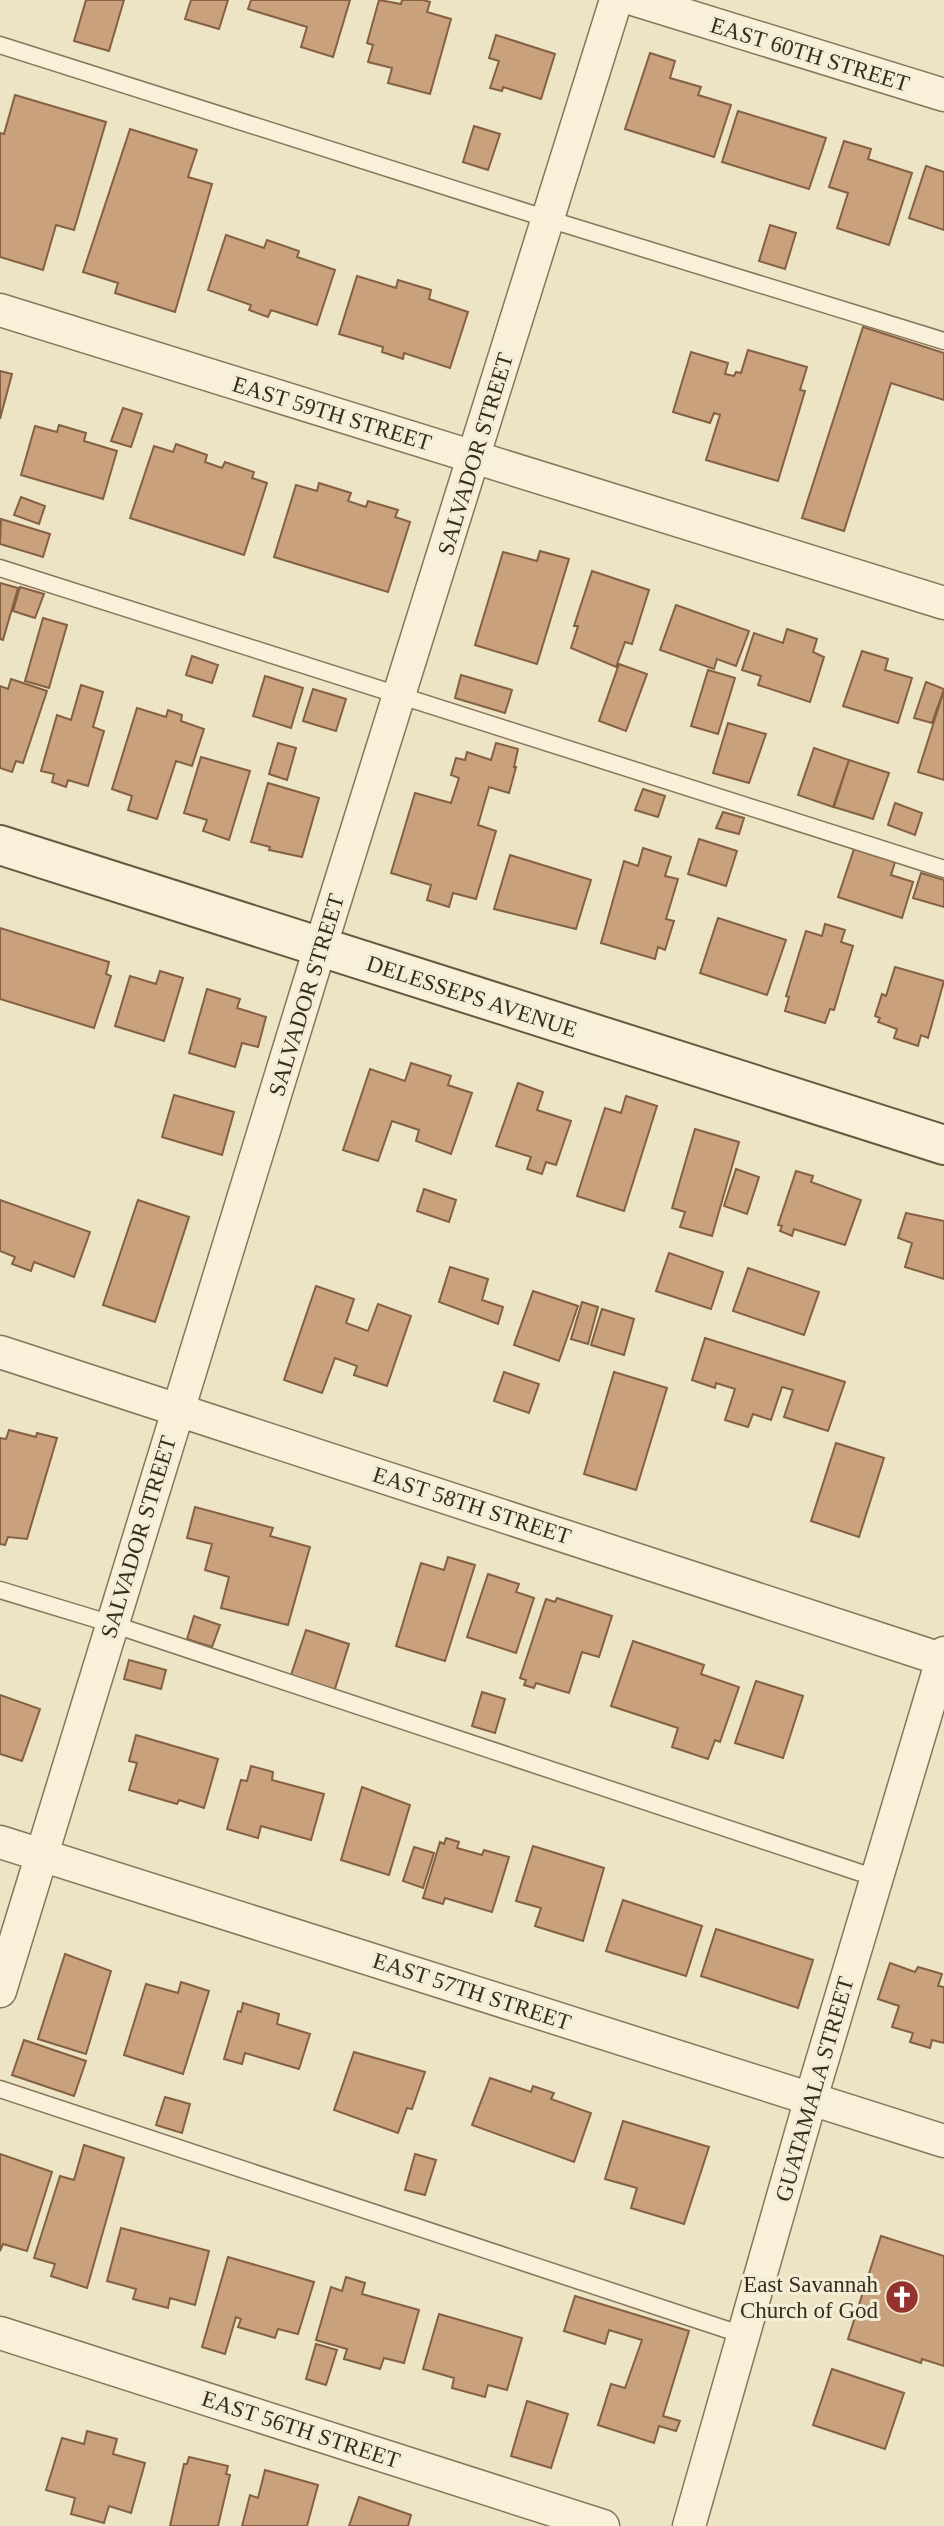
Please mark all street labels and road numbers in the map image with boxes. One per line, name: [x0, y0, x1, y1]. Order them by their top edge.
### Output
street label: EAST 60TH STREET: [707, 12, 912, 97]
street label: SALVADOR STREET: [433, 350, 518, 558]
street label: EAST 59TH STREET: [229, 371, 434, 456]
street label: SALVADOR STREET: [264, 891, 349, 1099]
street label: DELESSEPS AVENUE: [363, 951, 580, 1042]
street label: SALVADOR STREET: [96, 1433, 181, 1641]
street label: EAST 58TH STREET: [370, 1462, 574, 1549]
street label: EAST 57TH STREET: [370, 1948, 574, 2035]
street label: GUATAMALA STREET: [770, 1974, 859, 2204]
street label: EAST 56TH STREET: [199, 2386, 403, 2473]

